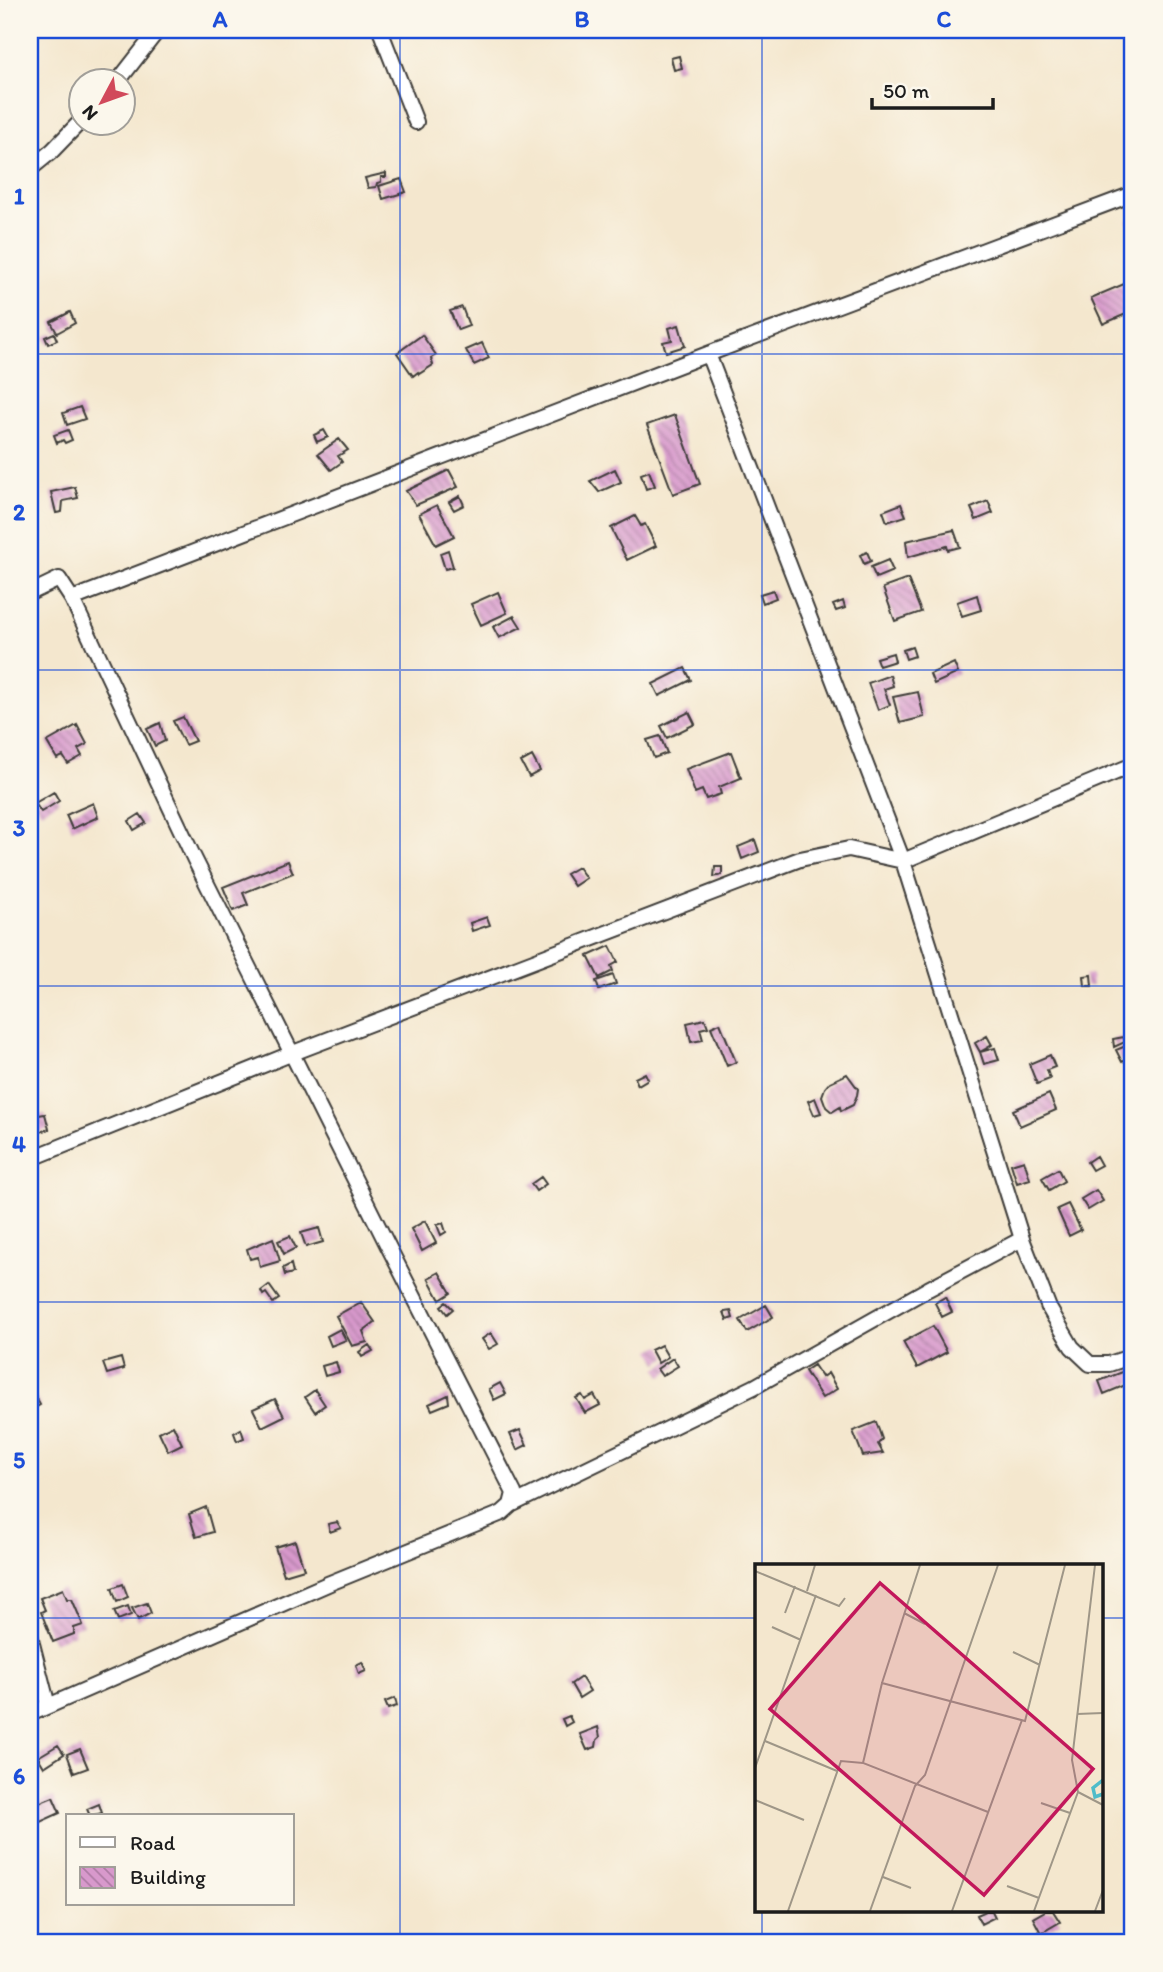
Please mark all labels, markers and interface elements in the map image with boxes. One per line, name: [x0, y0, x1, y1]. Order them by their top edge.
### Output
text: A: [212, 5, 228, 33]
text: B: [575, 5, 590, 33]
text: C: [937, 5, 952, 33]
north arrow: [66, 66, 136, 136]
scale bar: [872, 66, 993, 110]
text: 50 m: [883, 78, 930, 103]
text: N: [77, 100, 102, 125]
text: 1: [14, 182, 25, 210]
text: 2: [13, 498, 26, 526]
text: 3: [13, 814, 26, 842]
text: 4: [12, 1130, 26, 1158]
text: 5: [13, 1446, 25, 1474]
inset map: [755, 1564, 1104, 1912]
text: 6: [13, 1762, 25, 1790]
legend: [66, 1814, 294, 1906]
text: Road: [130, 1830, 176, 1855]
text: Building: [130, 1864, 206, 1889]

